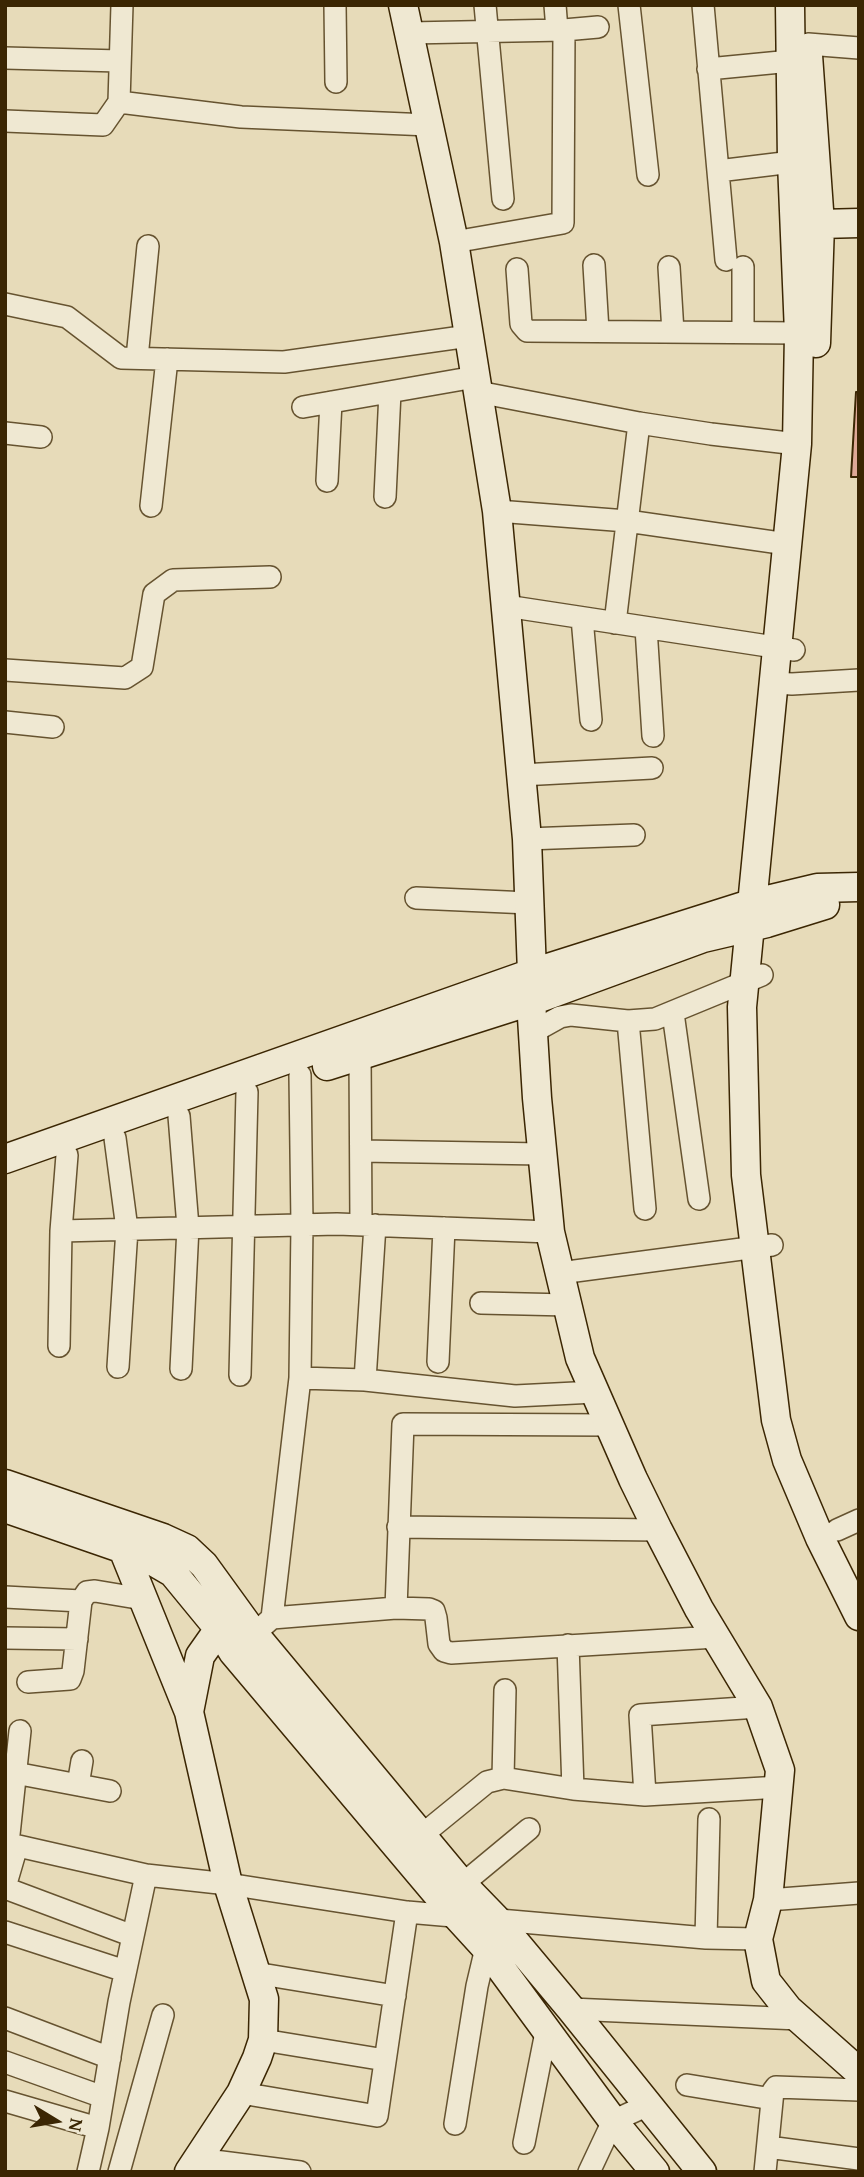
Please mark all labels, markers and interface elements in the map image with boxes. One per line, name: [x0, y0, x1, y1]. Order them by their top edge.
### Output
north arrow: [21, 2086, 91, 2156]
text: N: [62, 2116, 92, 2134]

